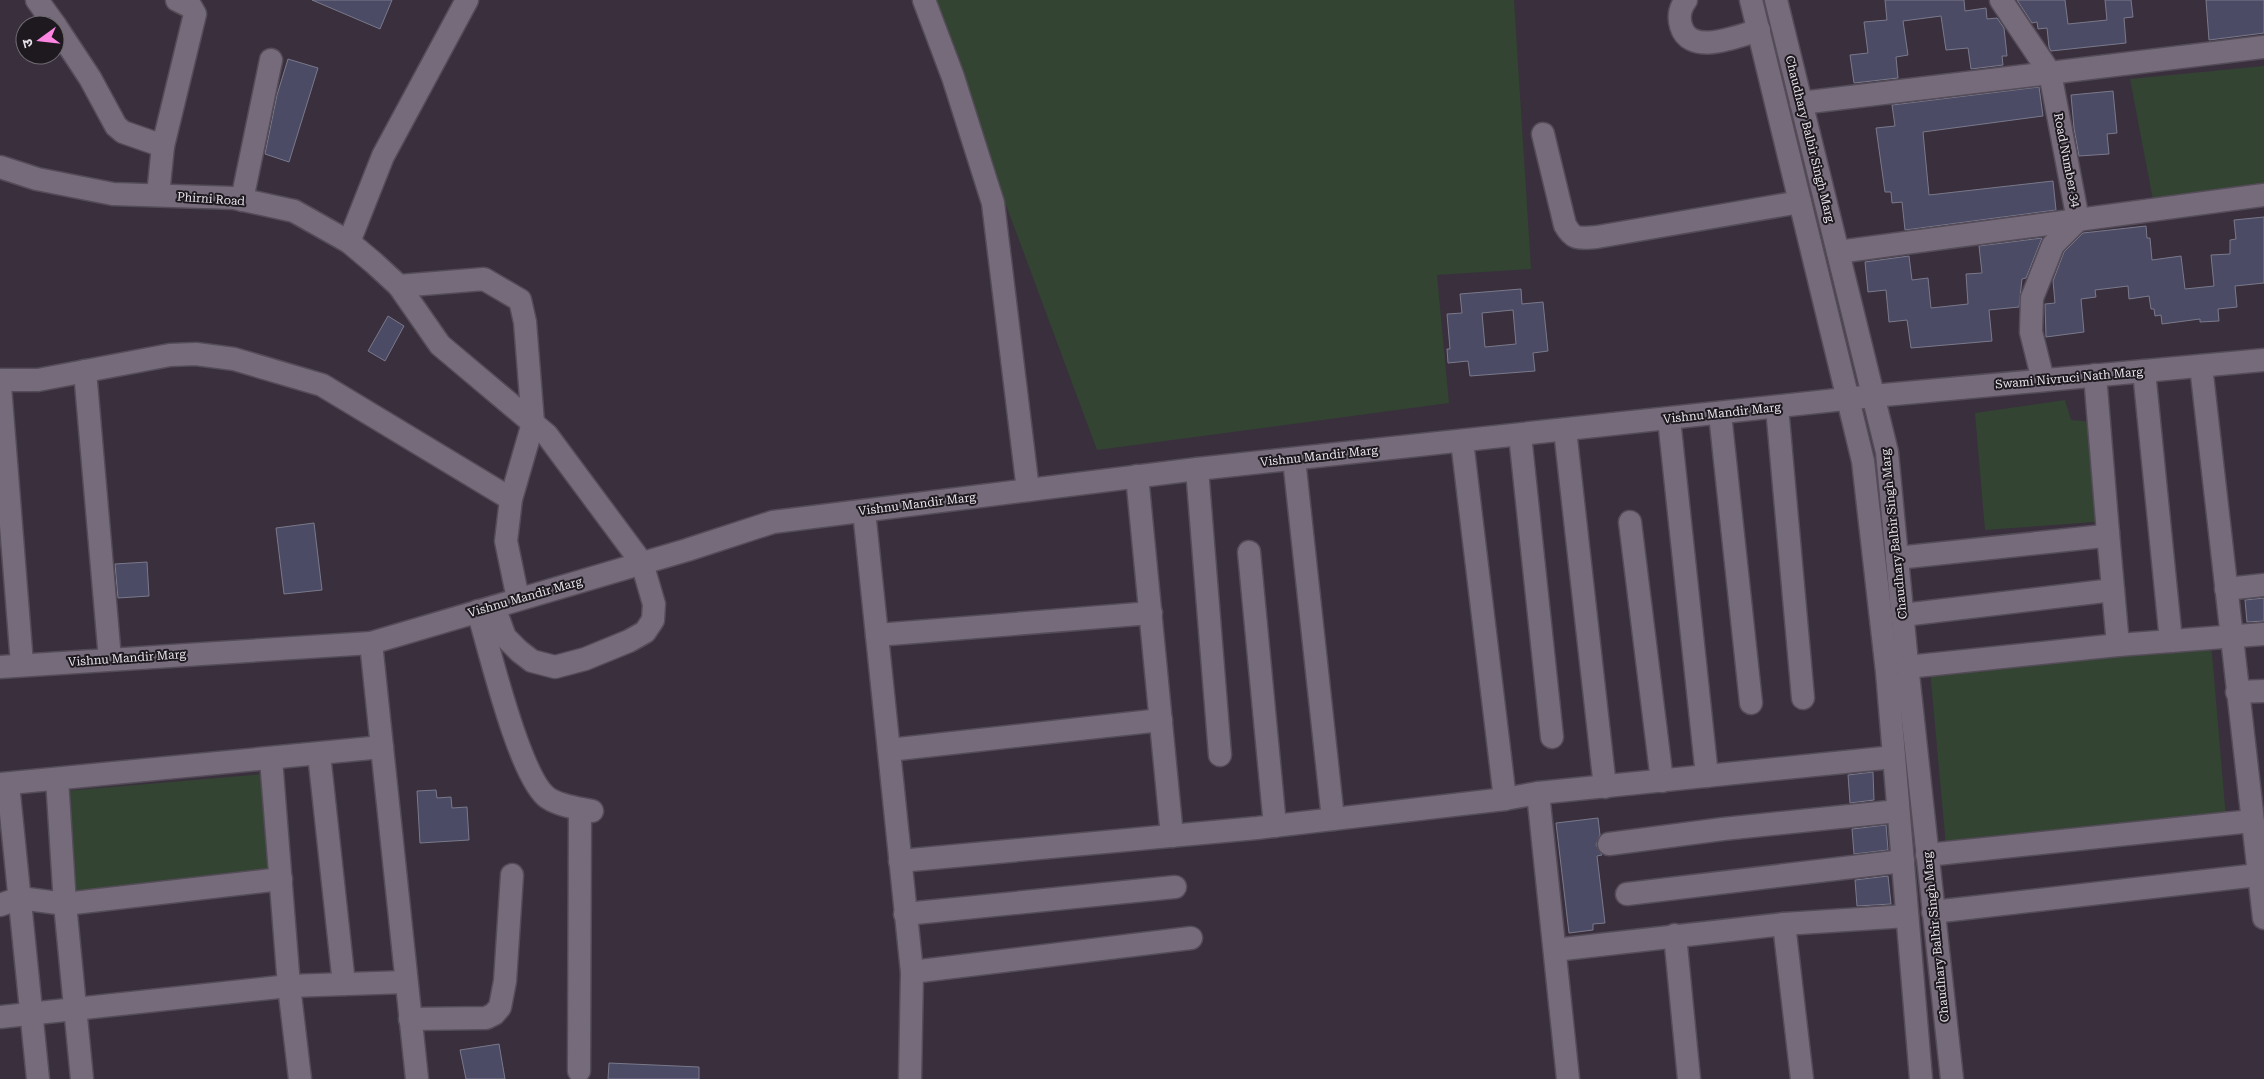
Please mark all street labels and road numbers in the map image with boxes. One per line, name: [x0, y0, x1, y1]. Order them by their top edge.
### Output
street label: Chaudhary Balbir Singh Marg: [1782, 54, 1838, 224]
street label: Road Number 34: [2051, 112, 2083, 209]
street label: Phirni Road: [176, 190, 246, 208]
street label: Swami Nivruci Nath Marg: [1994, 365, 2144, 391]
street label: Vishnu Mandir Marg: [1662, 400, 1782, 426]
street label: Vishnu Mandir Marg: [1259, 443, 1379, 469]
street label: Chaudhary Balbir Singh Marg: [1878, 448, 1910, 620]
street label: Vishnu Mandir Marg: [857, 490, 977, 518]
street label: Vishnu Mandir Marg: [466, 574, 584, 620]
street label: Vishnu Mandir Marg: [67, 647, 187, 669]
street label: Chaudhary Balbir Singh Marg: [1920, 851, 1952, 1023]

